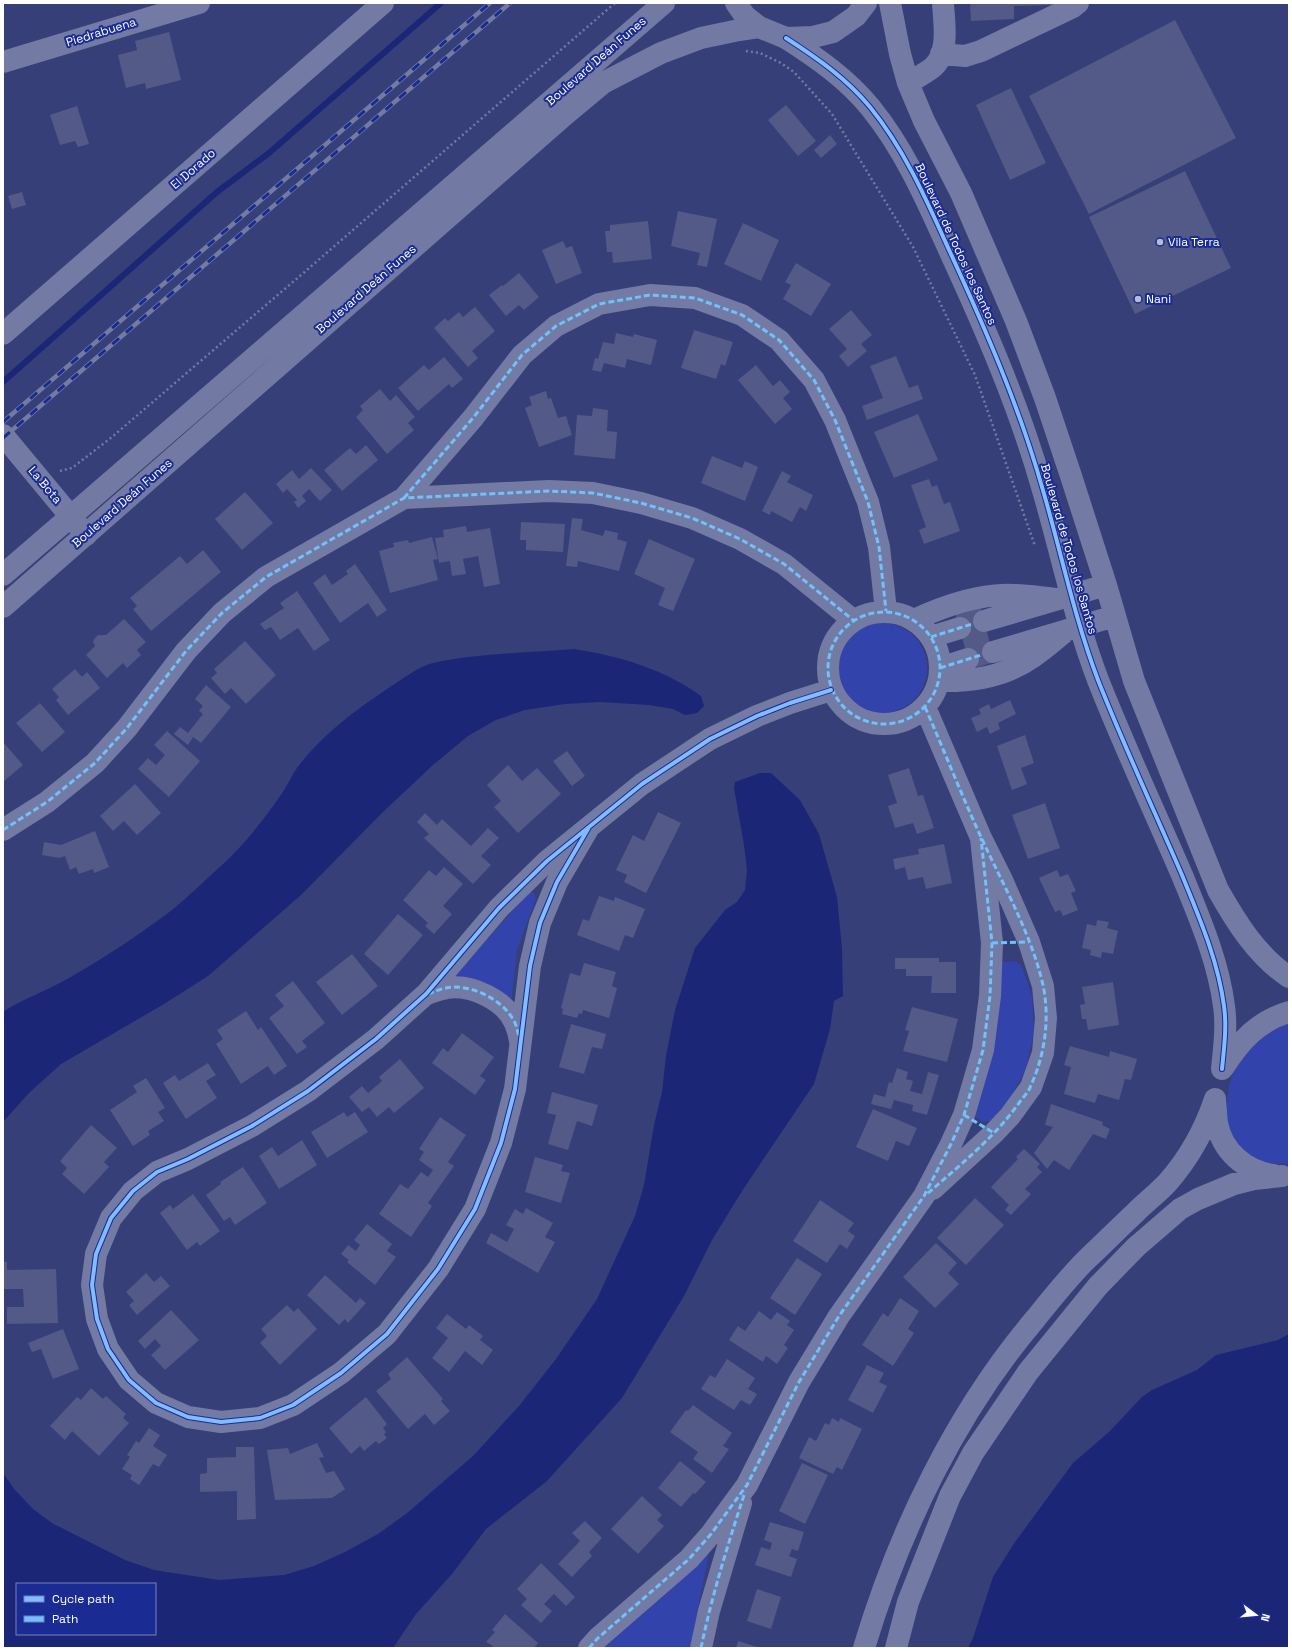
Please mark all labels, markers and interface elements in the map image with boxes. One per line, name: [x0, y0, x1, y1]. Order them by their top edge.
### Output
street label: Boulevard Deán Funes: [543, 13, 649, 109]
street label: Piedrabuena: [64, 14, 138, 50]
street label: El Dorado: [167, 145, 219, 193]
street label: Boulevard de Todos los Santos: [911, 161, 1001, 327]
place label: Vila Terra: [1168, 234, 1220, 250]
marker: Vila Terra: [1155, 237, 1165, 247]
street label: Boulevard Deán Funes: [313, 241, 419, 337]
place label: Nani: [1146, 291, 1171, 307]
marker: Nani: [1133, 294, 1143, 304]
street label: Boulevard Deán Funes: [69, 455, 175, 551]
street label: Boulevard de Todos los Santos: [1037, 462, 1101, 636]
street label: La Bota: [25, 463, 65, 507]
legend: [16, 1583, 156, 1635]
text: Cycle path: [52, 1591, 114, 1607]
north arrow: [1236, 1595, 1276, 1635]
text: Path: [52, 1611, 78, 1627]
text: N: [1258, 1612, 1273, 1623]

